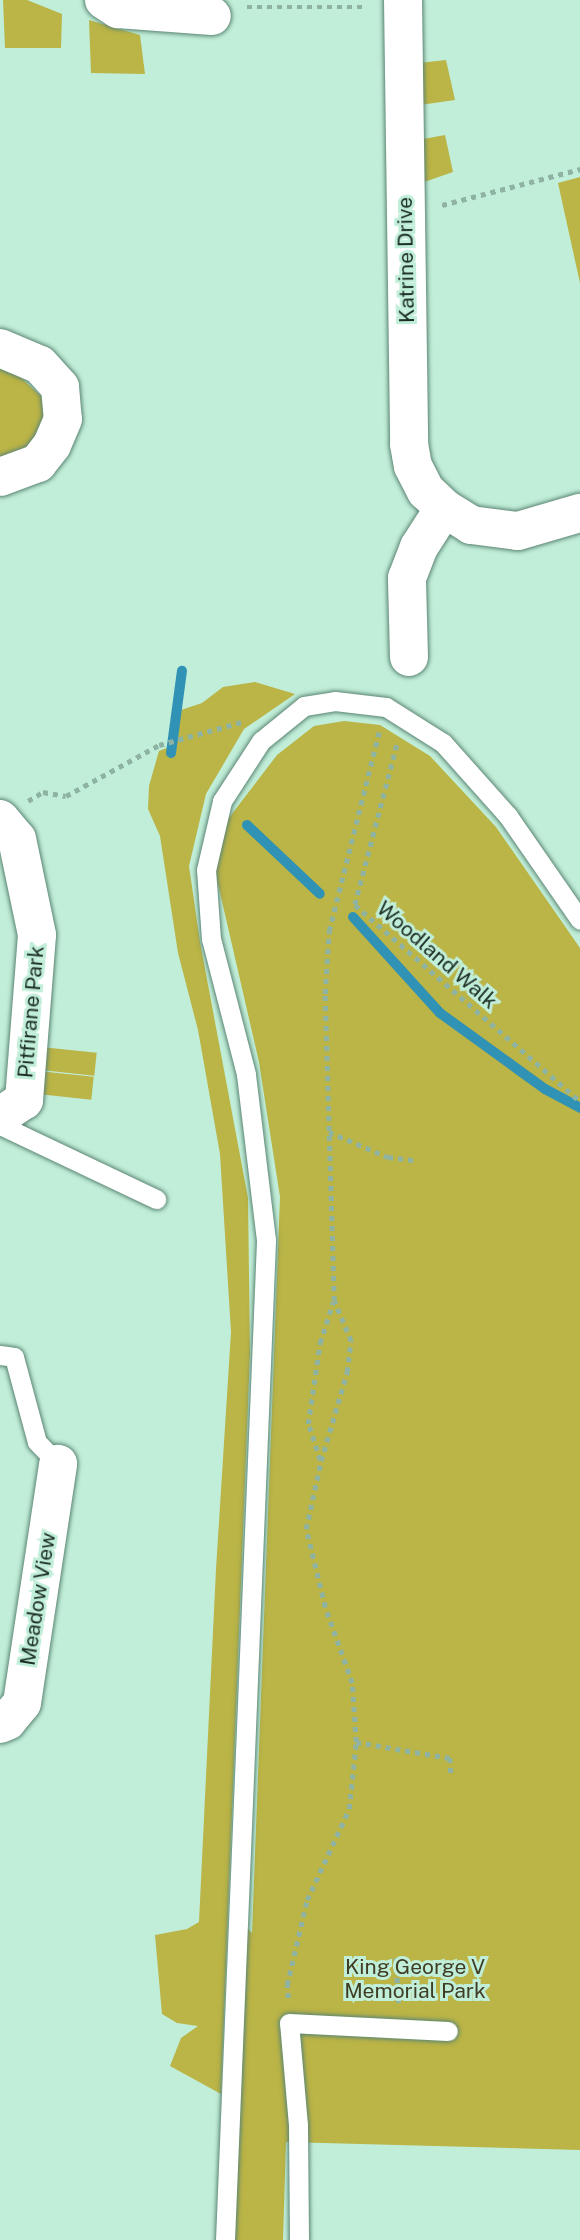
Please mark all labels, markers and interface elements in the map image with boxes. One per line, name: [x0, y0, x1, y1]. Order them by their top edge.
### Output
street label: Katrine Drive: [392, 197, 420, 323]
street label: Woodland Walk: [371, 896, 503, 1014]
street label: Pitfirane Park: [13, 945, 49, 1079]
street label: Meadow View: [15, 1530, 61, 1668]
park label: King George V Memorial Park: [344, 1954, 486, 2004]

